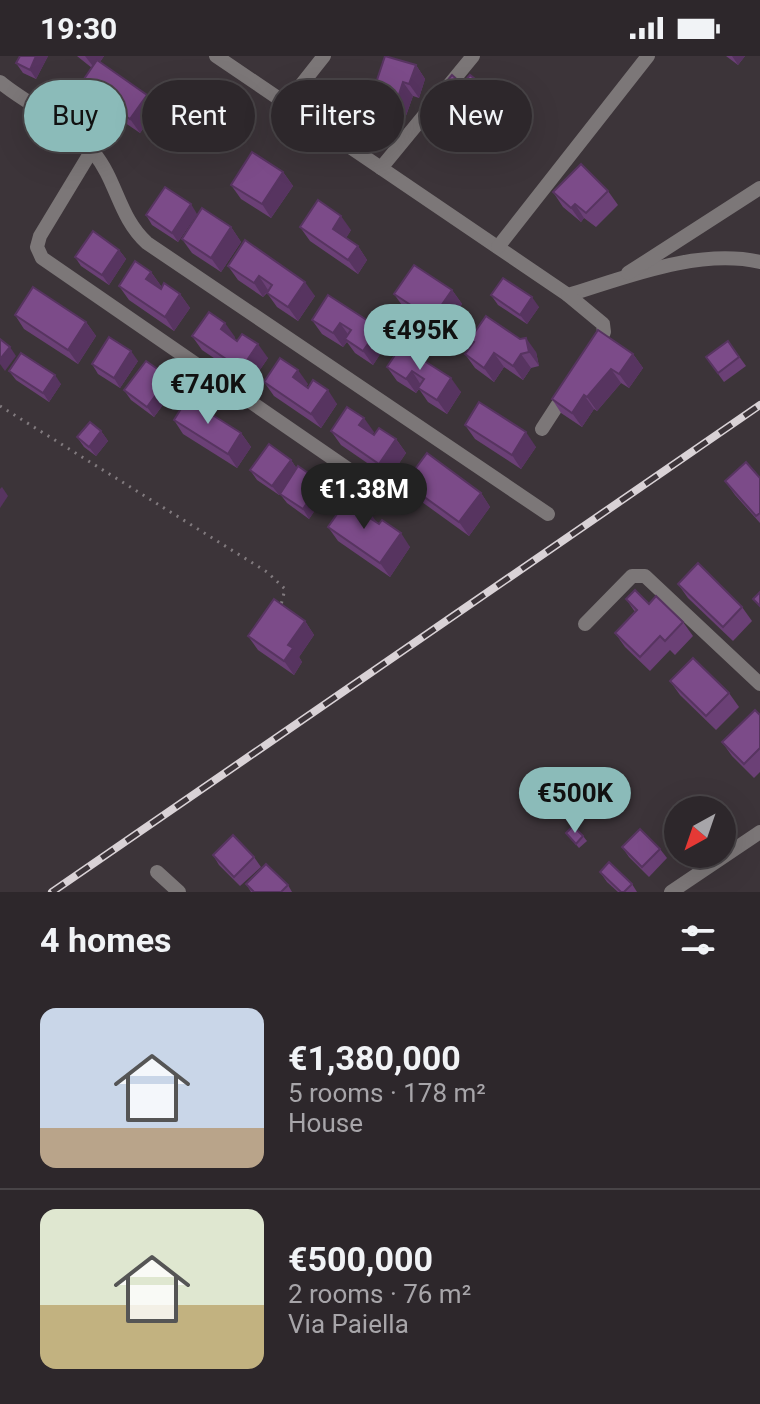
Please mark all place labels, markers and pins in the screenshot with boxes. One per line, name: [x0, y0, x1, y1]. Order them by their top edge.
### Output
pin: €495K: [364, 304, 476, 372]
pin: €740K: [152, 358, 264, 426]
pin: €1.38M: [299, 463, 429, 531]
pin: €500K: [519, 767, 631, 835]

